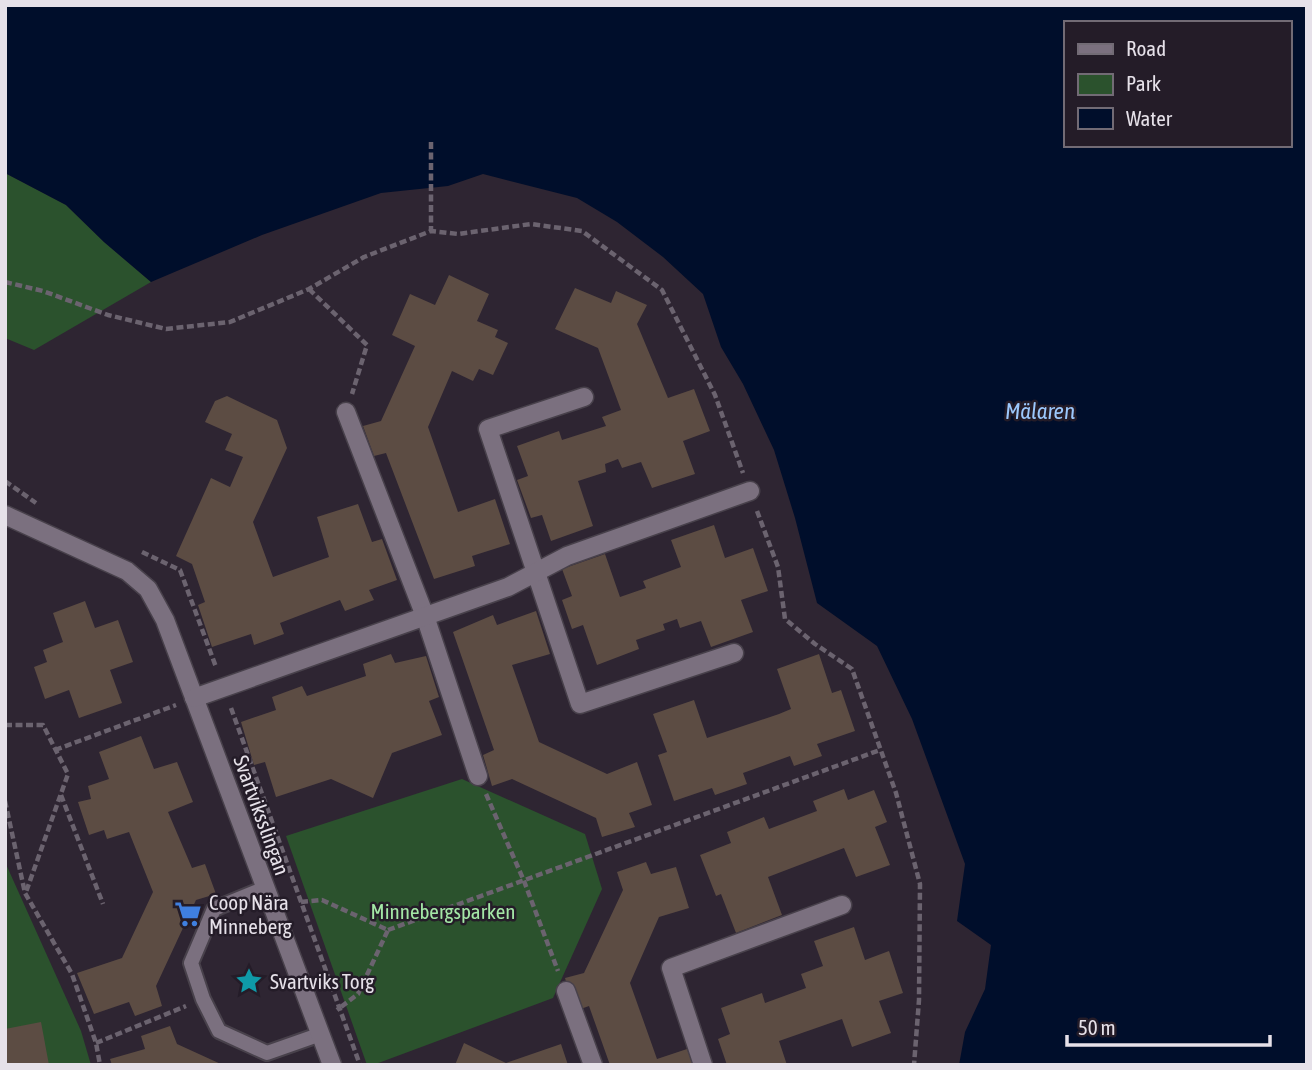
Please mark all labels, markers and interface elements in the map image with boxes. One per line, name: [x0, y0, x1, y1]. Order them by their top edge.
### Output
legend: [1064, 21, 1291, 147]
text: Road: [1126, 36, 1166, 60]
text: Park: [1126, 71, 1161, 95]
text: Water: [1126, 106, 1173, 130]
water label: Mälaren: [1005, 398, 1075, 424]
street label: Svartviksslingan: [229, 752, 295, 878]
place label: Coop Nära Minneberg: [209, 890, 292, 938]
supermarket icon: Coop Nära Minneberg: [173, 899, 203, 929]
park label: Minnebergsparken: [371, 899, 515, 923]
place icon: Svartviks Torg: [234, 966, 264, 996]
place label: Svartviks Torg: [270, 969, 374, 993]
scale bar: [1067, 1004, 1270, 1048]
text: 50 m: [1078, 1015, 1116, 1039]

